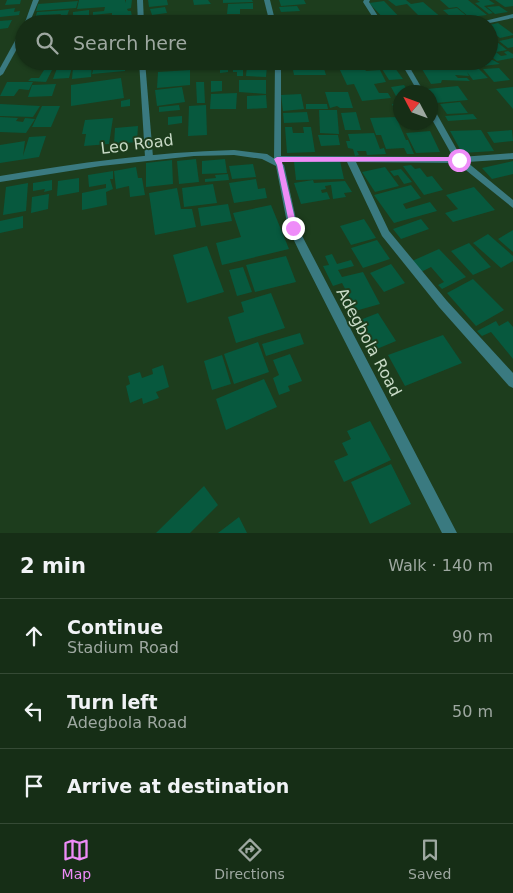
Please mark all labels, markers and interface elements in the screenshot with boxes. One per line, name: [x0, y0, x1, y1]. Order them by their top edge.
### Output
search box: [15, 15, 498, 70]
icon: search: [33, 29, 61, 57]
text: Search here: [73, 32, 187, 54]
north arrow: [393, 85, 438, 130]
street label: Leo Road: [99, 130, 175, 158]
route start: [448, 149, 471, 172]
route end: [282, 217, 305, 240]
street label: Adegbola Road: [332, 284, 406, 400]
text: 2 min: [20, 554, 86, 578]
text: Walk · 140 m: [388, 556, 493, 575]
text: Continue: [67, 616, 163, 638]
icon: ahead: [20, 622, 48, 650]
text: 90 m: [452, 627, 493, 646]
text: Stadium Road: [67, 638, 179, 657]
text: Turn left: [67, 691, 158, 713]
icon: left: [20, 697, 48, 725]
text: 50 m: [452, 702, 493, 721]
text: Adegbola Road: [67, 713, 187, 732]
icon: arrive: [20, 772, 48, 800]
text: Arrive at destination: [67, 775, 289, 797]
tab: Map: [62, 836, 91, 882]
tab: Directions: [214, 836, 285, 882]
tab: Saved: [408, 836, 451, 882]

